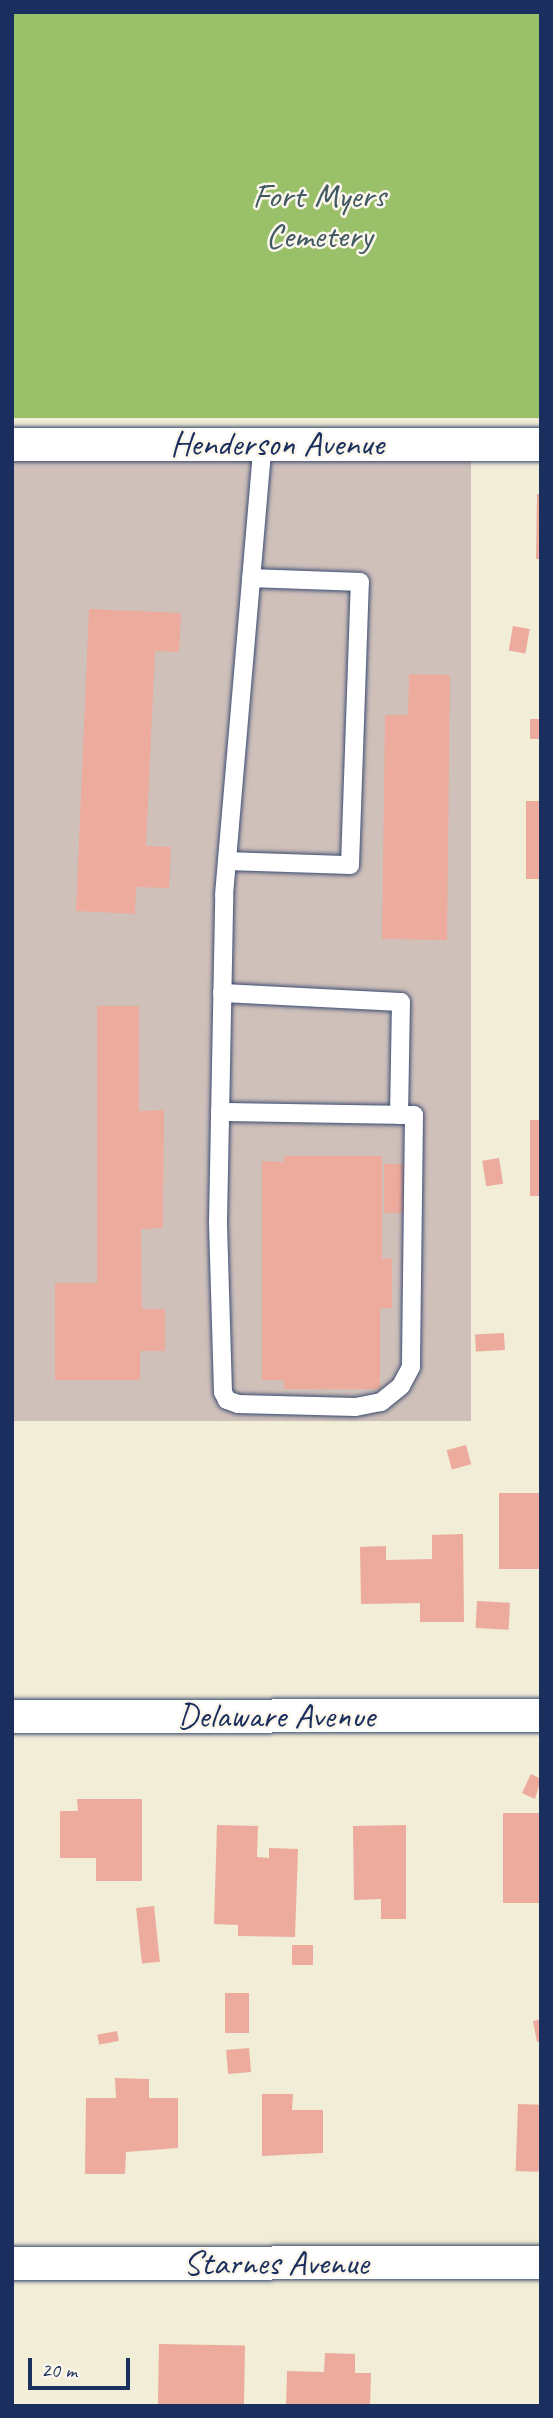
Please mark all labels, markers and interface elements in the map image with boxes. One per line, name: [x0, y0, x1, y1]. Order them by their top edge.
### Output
park label: Fort Myers Cemetery: [252, 175, 386, 257]
street label: Henderson Avenue: [170, 423, 384, 465]
street label: Delaware Avenue: [177, 1695, 375, 1737]
street label: Starnes Avenue: [183, 2242, 369, 2284]
scale bar: [32, 2344, 133, 2388]
text: 20 m: [41, 2357, 77, 2383]

